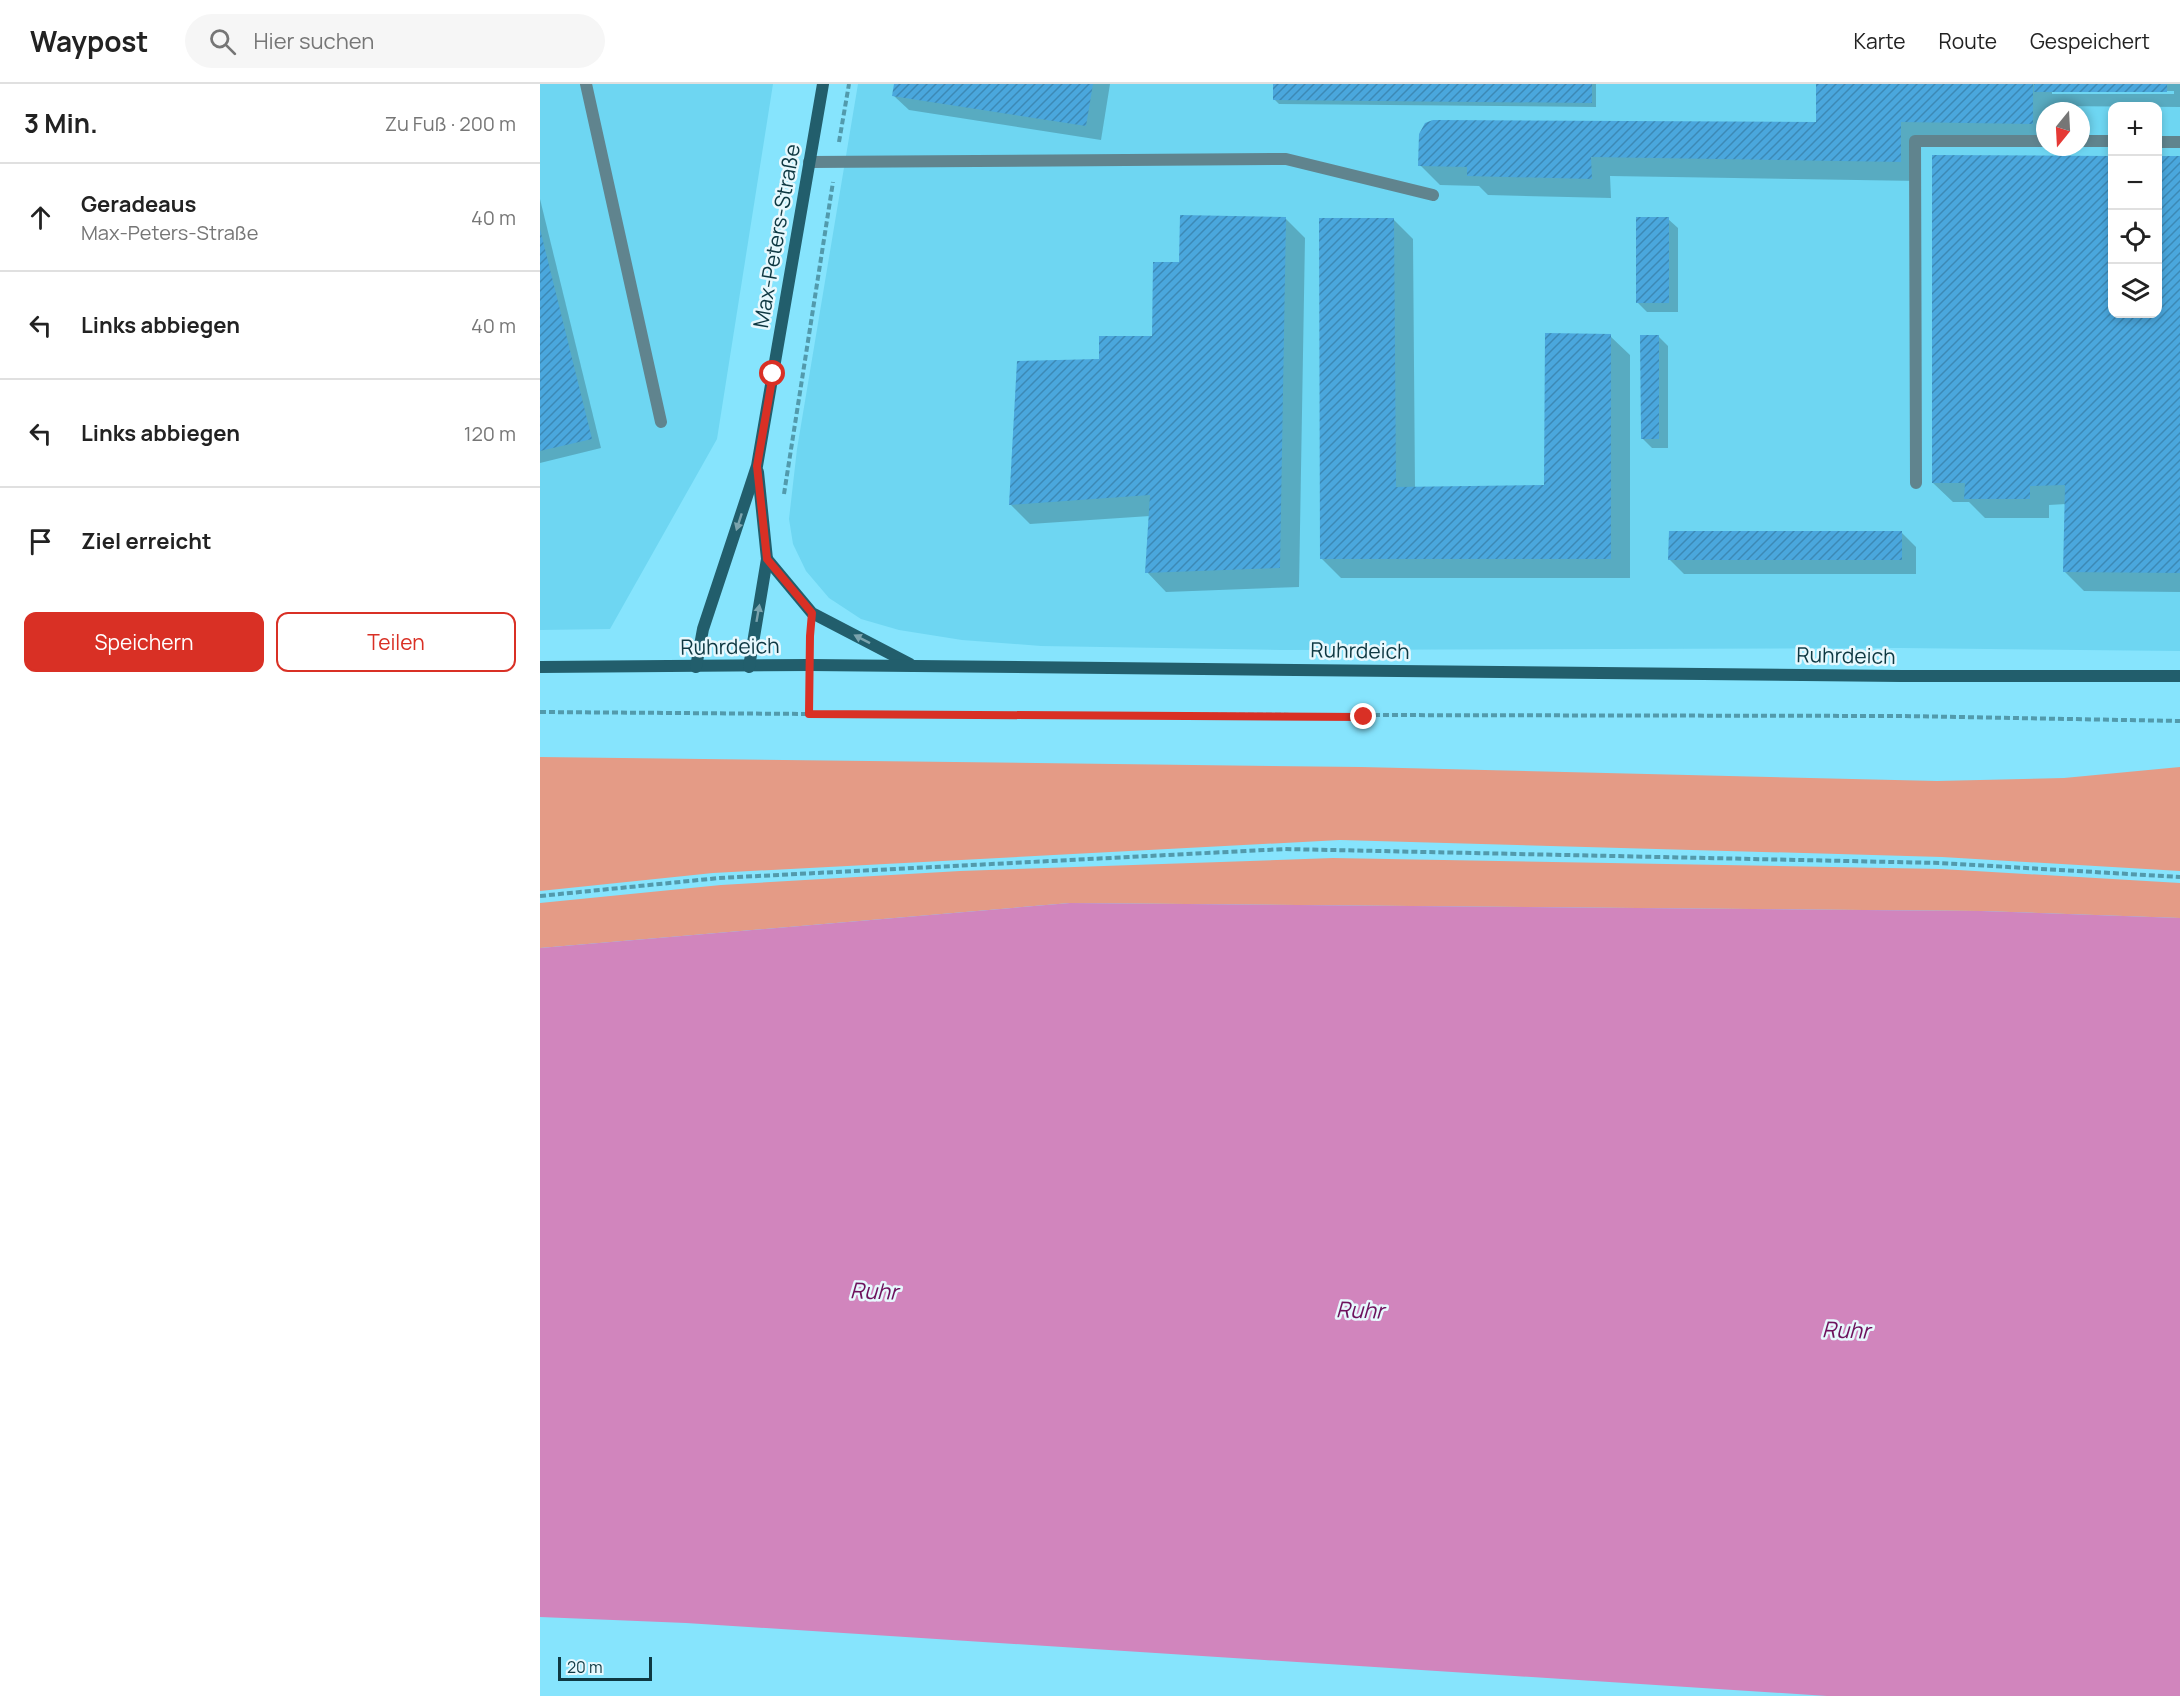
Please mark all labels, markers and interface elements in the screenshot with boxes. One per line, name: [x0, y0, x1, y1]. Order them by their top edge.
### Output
search box: [185, 14, 605, 68]
text: Waypost: [30, 22, 149, 60]
icon: search: [206, 25, 239, 58]
text: Hier suchen: [254, 26, 374, 56]
text: Karte: [1854, 27, 1906, 55]
text: Route: [1939, 27, 1997, 55]
text: Gespeichert: [2030, 27, 2150, 55]
north arrow: [2036, 102, 2090, 156]
map controls: [2108, 102, 2162, 318]
button: +: [2108, 102, 2162, 156]
text: 3 Min.: [24, 105, 98, 141]
text: Zu Fuß · 200 m: [385, 110, 516, 137]
street label: Max-Peters-Straße: [746, 142, 806, 330]
button: −: [2108, 156, 2162, 210]
text: Geradeaus: [81, 189, 196, 219]
icon: ahead: [24, 201, 57, 234]
text: 40 m: [471, 204, 516, 231]
button: locate: [2108, 210, 2162, 264]
text: Max-Peters-Straße: [81, 219, 259, 246]
button: layers: [2108, 264, 2162, 318]
icon: left: [24, 309, 57, 342]
text: Links abbiegen: [81, 310, 240, 340]
text: 40 m: [471, 312, 516, 339]
route start: [759, 360, 785, 386]
icon: left: [24, 417, 57, 450]
text: Links abbiegen: [81, 418, 240, 448]
text: 120 m: [464, 420, 516, 447]
one-way arrow: [733, 513, 743, 531]
icon: arrive: [24, 525, 57, 558]
text: Ziel erreicht: [81, 526, 212, 556]
one-way arrow: [754, 603, 763, 622]
button: Speichern: [24, 612, 264, 672]
button: Teilen: [276, 612, 516, 672]
street label: Ruhrdeich: [680, 631, 780, 661]
one-way arrow: [853, 634, 870, 644]
street label: Ruhrdeich: [1310, 635, 1410, 665]
street label: Ruhrdeich: [1796, 640, 1896, 670]
route end: [1350, 703, 1376, 729]
water label: Ruhr: [850, 1275, 902, 1307]
water label: Ruhr: [1336, 1294, 1388, 1326]
water label: Ruhr: [1822, 1314, 1874, 1346]
scale bar: [558, 1654, 652, 1682]
text: 20 m: [567, 1656, 603, 1678]

